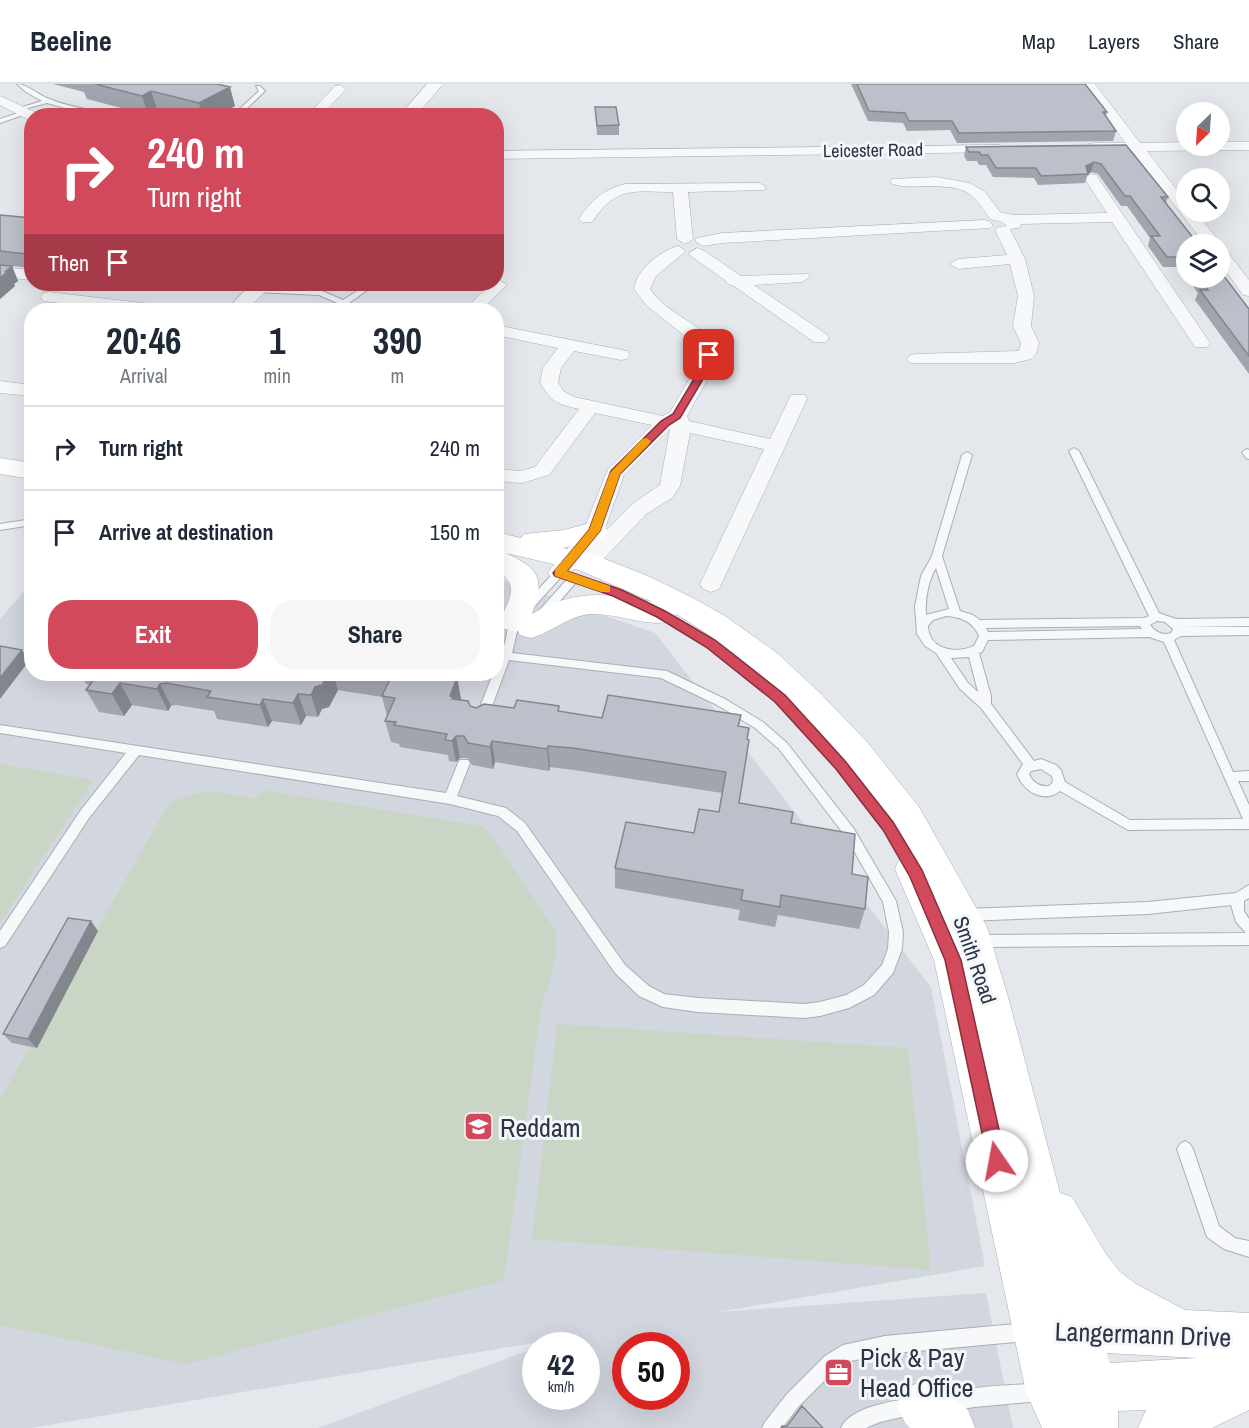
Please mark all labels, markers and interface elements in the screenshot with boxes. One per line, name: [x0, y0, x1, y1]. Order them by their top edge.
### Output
text: Beeline: [30, 22, 112, 60]
text: Map: [1022, 27, 1055, 56]
text: Layers: [1088, 27, 1140, 56]
text: Share: [1173, 27, 1219, 56]
north arrow: [1176, 102, 1230, 156]
map controls: [1176, 102, 1230, 288]
text: 240 m: [147, 125, 245, 181]
icon: right: [48, 132, 126, 210]
street label: Leicester Road: [823, 137, 923, 163]
button: search: [1176, 168, 1230, 222]
text: Turn right: [147, 179, 241, 215]
button: layers: [1176, 234, 1230, 288]
icon: arrive: [101, 246, 134, 279]
text: Then: [48, 248, 89, 278]
text: 20:46: [106, 317, 181, 365]
text: 1: [269, 317, 285, 365]
text: 390: [373, 317, 422, 365]
pin: [683, 329, 734, 380]
icon: arrive: [692, 338, 725, 371]
text: Arrival: [120, 362, 167, 389]
text: min: [263, 362, 291, 389]
text: m: [391, 362, 404, 389]
icon: right: [48, 432, 81, 465]
text: Turn right: [99, 433, 183, 463]
text: 240 m: [430, 433, 480, 463]
icon: arrive: [48, 516, 81, 549]
text: Arrive at destination: [99, 517, 273, 547]
text: 150 m: [430, 517, 480, 547]
button: Exit: [48, 600, 258, 669]
button: Share: [270, 600, 480, 669]
street label: Smith Road: [946, 912, 1004, 1008]
place label: Reddam: [500, 1110, 581, 1145]
school or university icon: Reddam: [463, 1111, 495, 1143]
position arrow: [965, 1129, 1029, 1193]
street label: Langermann Drive: [1054, 1313, 1232, 1355]
speed limit sign: 50: [612, 1332, 690, 1410]
place label: Pick & Pay Head Office: [860, 1340, 973, 1405]
text: 42: [547, 1344, 575, 1384]
office icon: Pick & Pay Head Office: [823, 1356, 855, 1388]
text: km/h: [548, 1376, 574, 1397]

